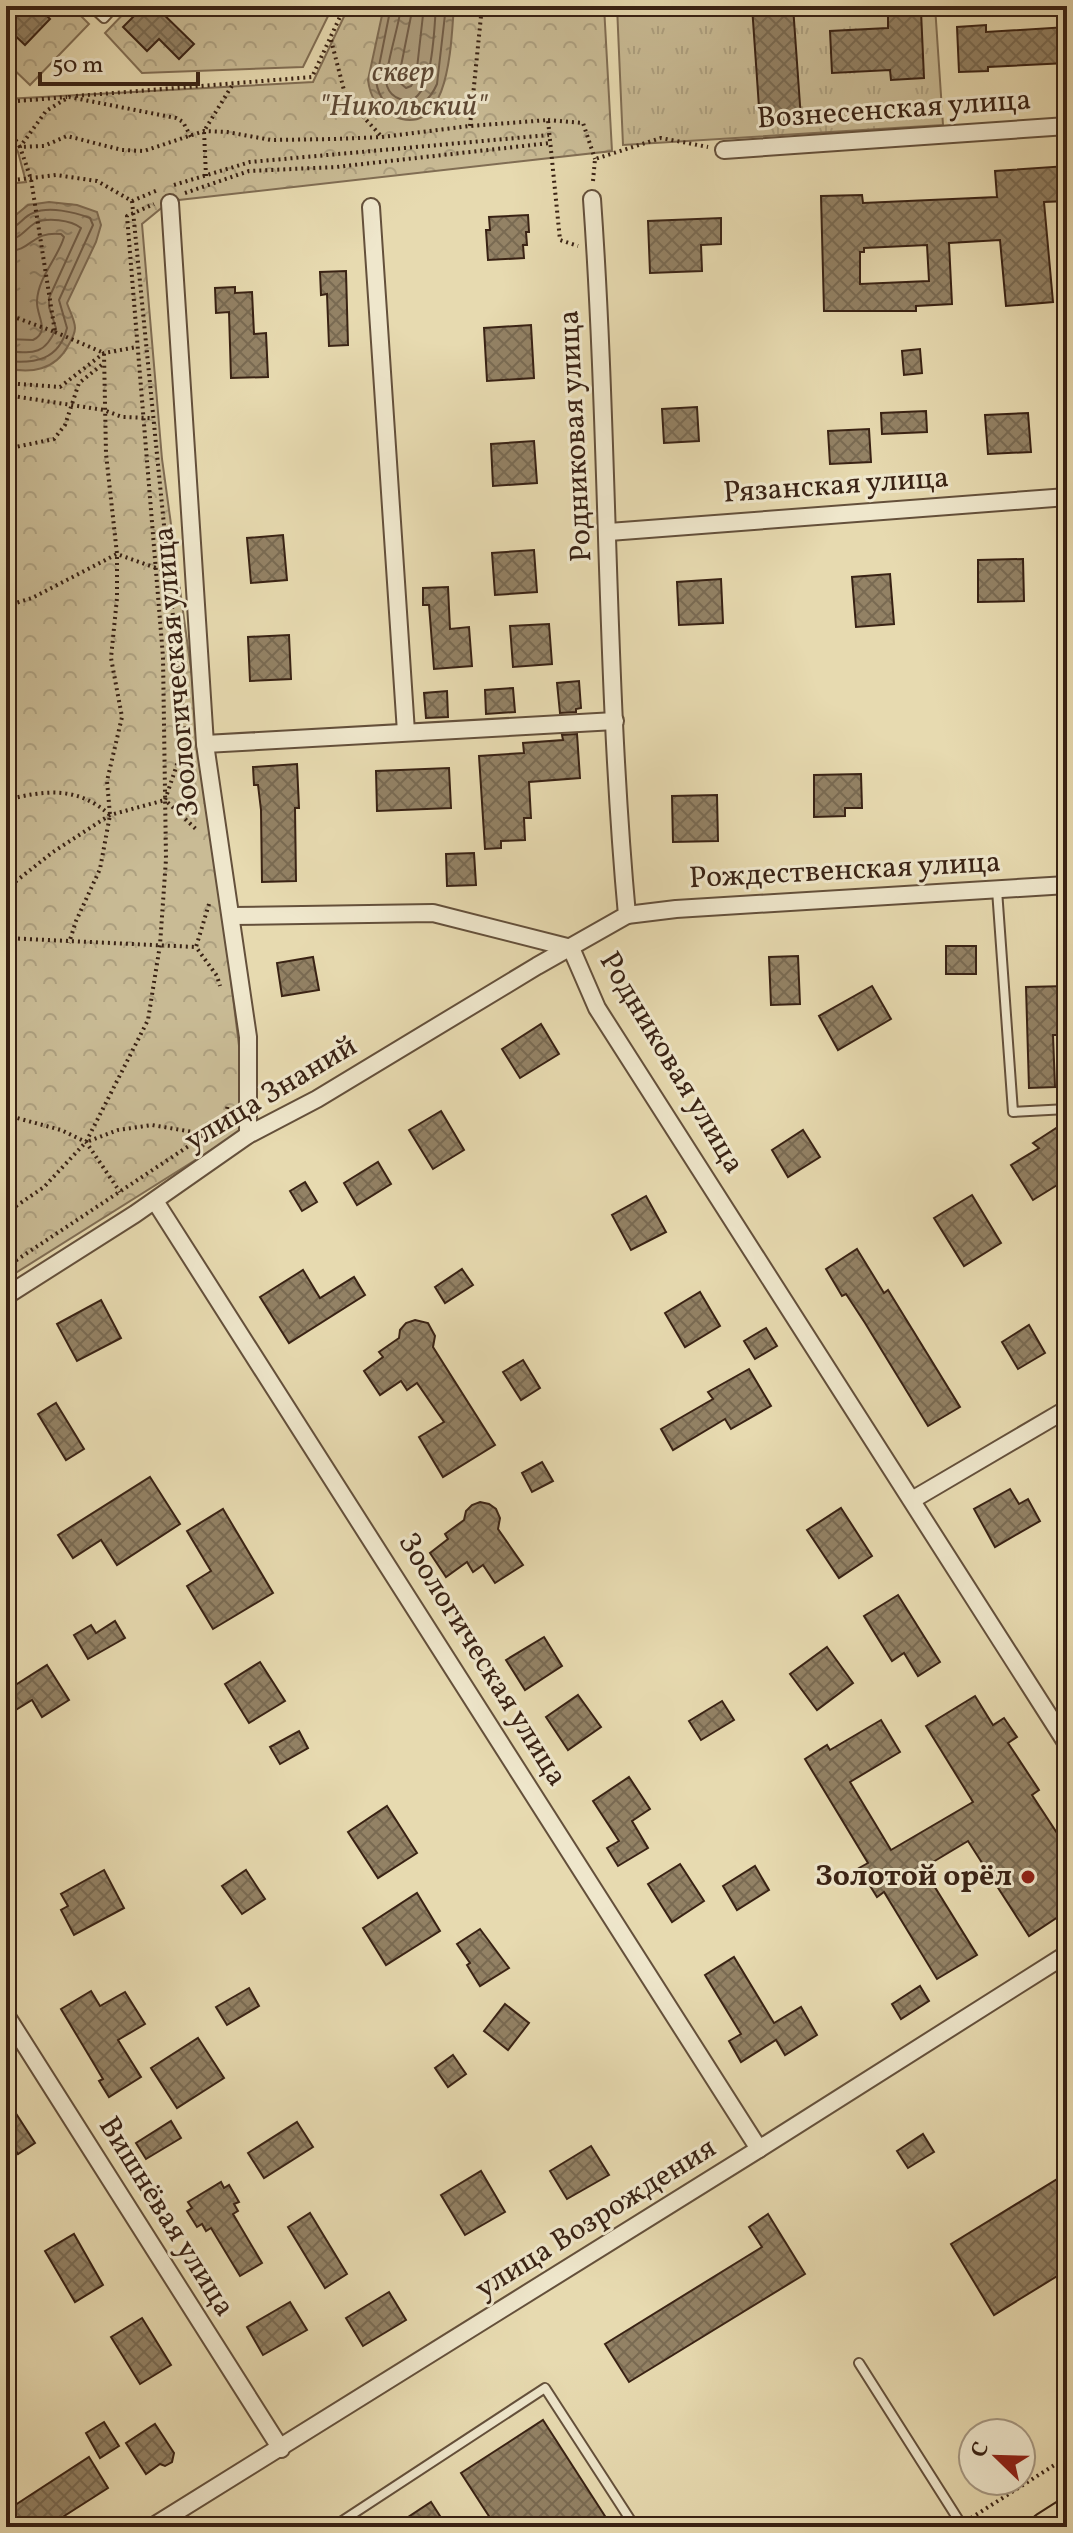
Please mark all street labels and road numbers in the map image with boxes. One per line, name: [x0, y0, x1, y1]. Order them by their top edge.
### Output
street label: Вознесенская улица: [756, 79, 1032, 141]
street label: Родниковая улица: [548, 309, 604, 563]
street label: Рязанская улица: [722, 457, 950, 515]
street label: Зоологическая улица: [143, 525, 211, 819]
street label: Рождественская улица: [688, 842, 1002, 900]
street label: Родниковая улица: [588, 944, 754, 1182]
street label: улица Знаний: [177, 1026, 365, 1162]
street label: Зоологическая улица: [387, 1525, 577, 1795]
street label: Вишнёвая улица: [88, 2109, 244, 2325]
street label: улица Возрождения: [467, 2128, 725, 2310]

